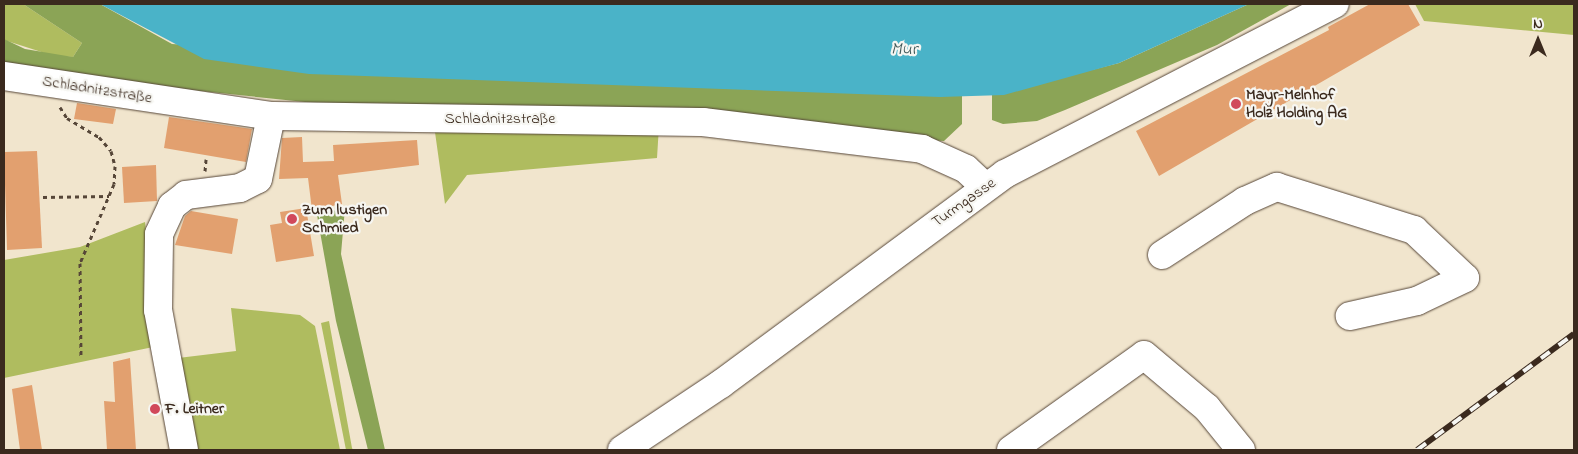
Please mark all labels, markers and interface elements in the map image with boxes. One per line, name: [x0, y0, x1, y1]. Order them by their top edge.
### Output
text: N: [1533, 14, 1543, 35]
north arrow: [1513, 15, 1563, 65]
water label: Mur: [891, 39, 917, 61]
street label: Schladnitzstraße: [41, 72, 153, 108]
place label: Mayr-Melnhof Holz Holding AG: [1246, 85, 1347, 123]
marker: Mayr-Melnhof Holz Holding AG: [1230, 98, 1242, 110]
street label: Schladnitzstraße: [445, 109, 555, 129]
street label: Turmgasse: [928, 174, 1000, 232]
place label: Zum lustigen Schmied: [302, 200, 387, 238]
marker: Zum lustigen Schmied: [286, 213, 298, 225]
place label: F. Leitner: [165, 399, 224, 419]
marker: F. Leitner: [149, 403, 161, 415]

